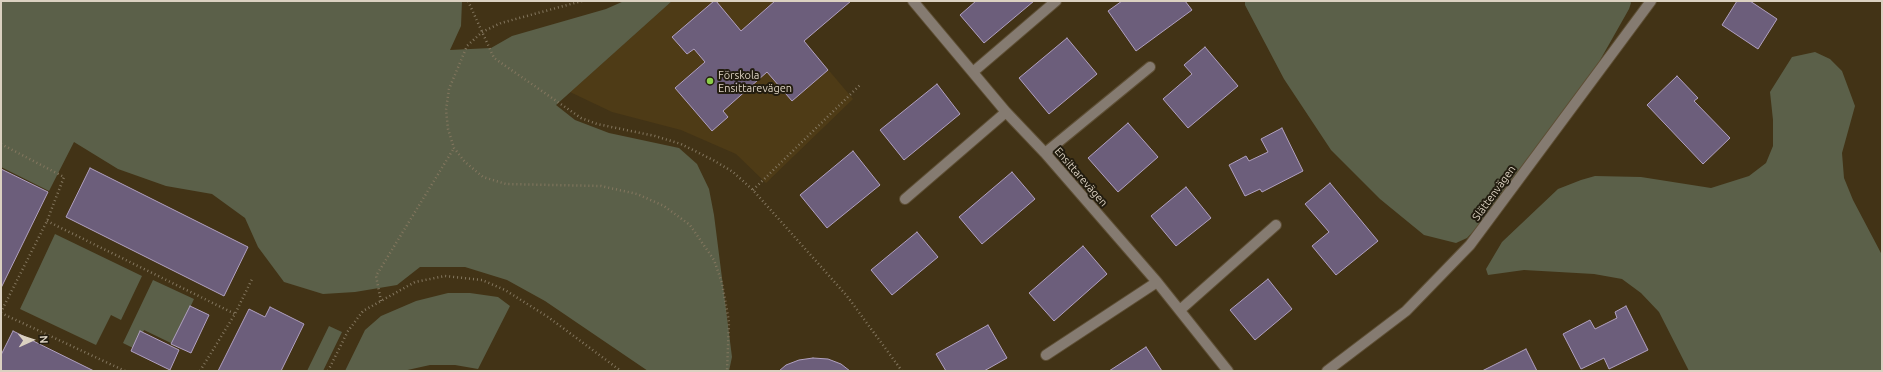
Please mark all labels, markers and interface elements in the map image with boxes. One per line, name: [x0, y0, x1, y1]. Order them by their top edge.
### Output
place label: Förskola Ensittarevägen: [718, 68, 792, 94]
marker: Förskola Ensittarevägen: [705, 76, 715, 86]
street label: Ensittarevägen: [1052, 145, 1110, 209]
street label: Slättenvägen: [1470, 163, 1518, 223]
north arrow: [12, 320, 52, 360]
text: N: [38, 335, 50, 344]

